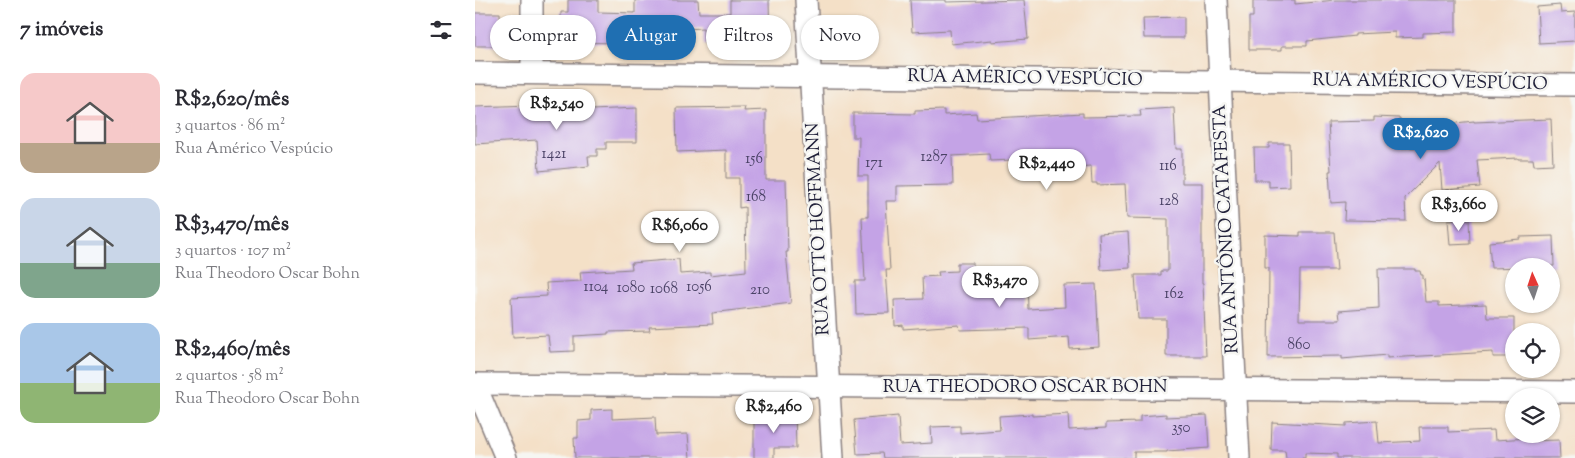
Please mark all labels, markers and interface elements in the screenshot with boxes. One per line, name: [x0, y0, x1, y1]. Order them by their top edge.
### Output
text: 7 imóveis: [20, 15, 103, 45]
chip: Comprar: [490, 15, 596, 60]
chip: Alugar: [606, 15, 696, 60]
chip: Filtros: [706, 15, 791, 60]
chip: Novo: [801, 15, 879, 60]
icon: filters: [427, 16, 455, 44]
street label: RUA AMÉRICO VESPÚCIO: [907, 63, 1143, 94]
street label: RUA AMÉRICO VESPÚCIO: [1312, 67, 1548, 98]
text: R$2,620/mês: [175, 85, 289, 115]
pin: R$2,540: [511, 88, 603, 131]
icon: home: [60, 93, 120, 153]
text: R$2,540: [530, 93, 584, 116]
street label: RUA ANTÔNIO CATAFESTA: [1206, 103, 1247, 354]
text: 3 quartos · 86 m²: [175, 115, 285, 138]
pin: R$2,620: [1375, 118, 1467, 160]
street label: RUA OTTO HOFFMANN: [800, 122, 838, 336]
text: R$2,620: [1394, 122, 1448, 145]
text: Rua Américo Vespúcio: [175, 138, 333, 161]
house number: 1421: [542, 144, 566, 165]
house number: 1287: [920, 147, 948, 168]
pin: R$2,440: [1001, 148, 1093, 191]
house number: 156: [745, 149, 763, 170]
house number: 171: [865, 153, 883, 174]
text: R$2,440: [1019, 153, 1075, 176]
house number: 116: [1159, 156, 1177, 177]
house number: 168: [746, 187, 766, 208]
pin: R$3,660: [1413, 190, 1505, 232]
house number: 128: [1159, 191, 1179, 212]
text: R$3,660: [1432, 194, 1486, 217]
text: R$3,470/mês: [175, 210, 289, 240]
pin: R$6,060: [634, 210, 726, 253]
text: R$6,060: [652, 215, 708, 238]
icon: home: [60, 218, 120, 278]
text: 3 quartos · 107 m²: [175, 240, 291, 263]
north arrow: [1505, 258, 1560, 312]
map controls: [1505, 258, 1560, 443]
text: Rua Theodoro Oscar Bohn: [175, 263, 360, 286]
pin: R$3,470: [954, 266, 1046, 308]
text: R$3,470: [973, 270, 1027, 293]
house number: 1104: [584, 277, 609, 298]
house number: 1056: [686, 277, 712, 298]
house number: 1080: [617, 278, 645, 299]
house number: 1068: [650, 279, 678, 300]
house number: 210: [750, 280, 770, 301]
house number: 162: [1164, 284, 1184, 305]
button: locate: [1505, 323, 1560, 378]
text: R$2,460/mês: [175, 335, 290, 365]
house number: 860: [1288, 335, 1311, 356]
icon: home: [60, 343, 120, 403]
text: 2 quartos · 58 m²: [175, 365, 284, 388]
street label: RUA THEODORO OSCAR BOHN: [883, 375, 1167, 401]
text: Rua Theodoro Oscar Bohn: [175, 388, 360, 411]
button: layers: [1505, 388, 1560, 443]
pin: R$2,460: [728, 392, 820, 434]
text: R$2,460: [746, 396, 802, 419]
house number: 350: [1171, 418, 1191, 439]

